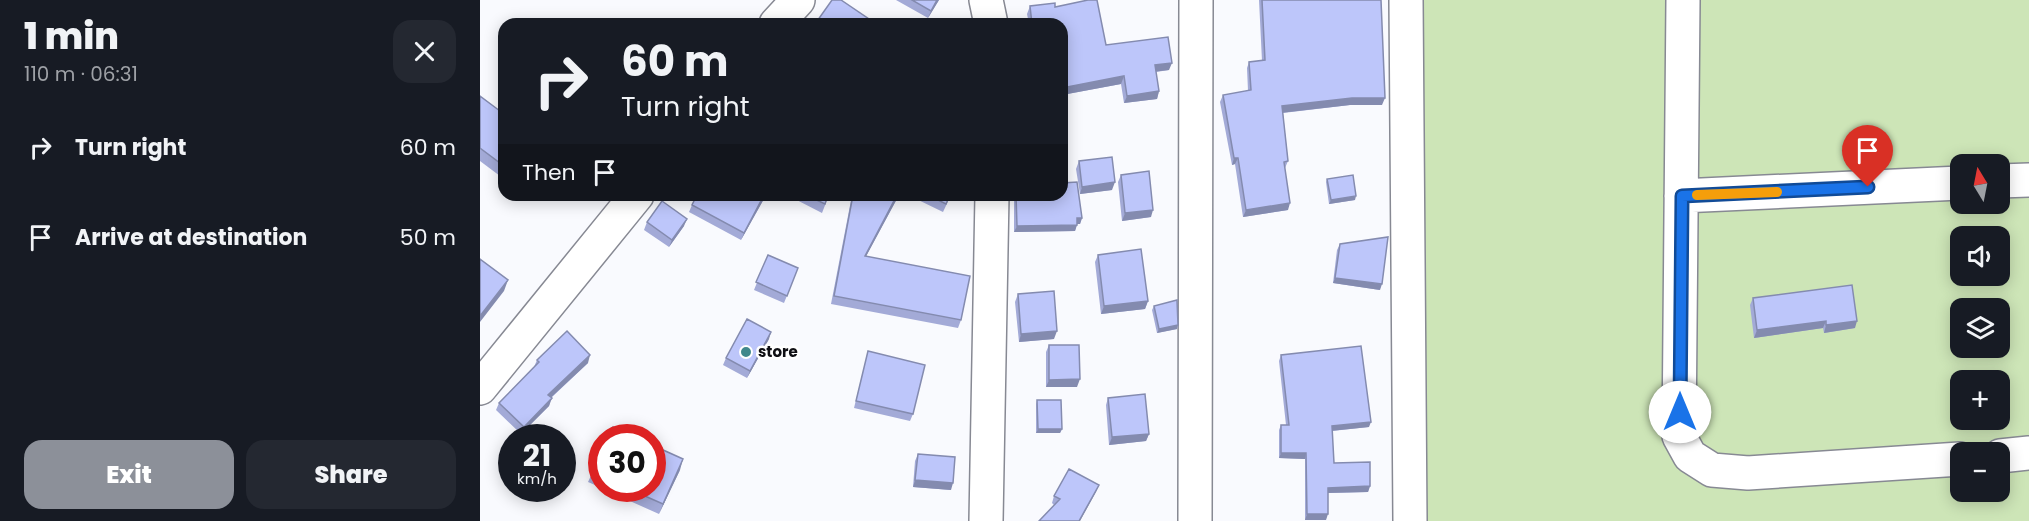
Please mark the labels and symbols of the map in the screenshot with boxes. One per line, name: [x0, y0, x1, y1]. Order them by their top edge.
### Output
pin: [1842, 125, 1893, 187]
north arrow: [1950, 154, 2010, 214]
place label: store: [758, 341, 798, 362]
marker: store: [739, 345, 753, 359]
position arrow: [1648, 380, 1712, 444]
speed limit sign: 30: [588, 424, 666, 502]

